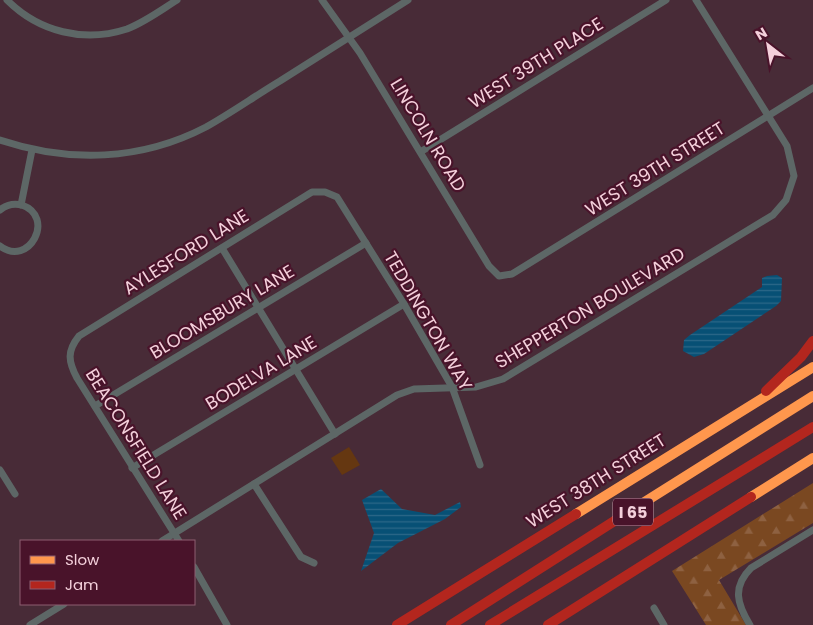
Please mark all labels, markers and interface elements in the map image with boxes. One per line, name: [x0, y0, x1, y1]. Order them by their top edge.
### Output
street label: WEST 39TH PLACE: [464, 11, 608, 114]
north arrow: [743, 20, 793, 70]
text: N: [752, 23, 771, 45]
street label: LINCOLN ROAD: [385, 73, 472, 196]
street label: WEST 39TH STREET: [580, 115, 730, 222]
street label: AYLESFORD LANE: [118, 203, 253, 300]
street label: SHEPPERTON BOULEVARD: [490, 241, 689, 374]
street label: TEDDINGTON WAY: [378, 246, 479, 395]
street label: BLOOMSBURY LANE: [145, 259, 299, 365]
street label: BODELVA LANE: [200, 329, 321, 416]
street label: BEACONSFIELD LANE: [80, 364, 193, 524]
street label: WEST 38TH STREET: [521, 427, 671, 534]
road number: I 65: [613, 498, 653, 526]
legend: [20, 540, 195, 605]
text: Slow: [65, 549, 100, 570]
text: Jam: [65, 574, 99, 595]

